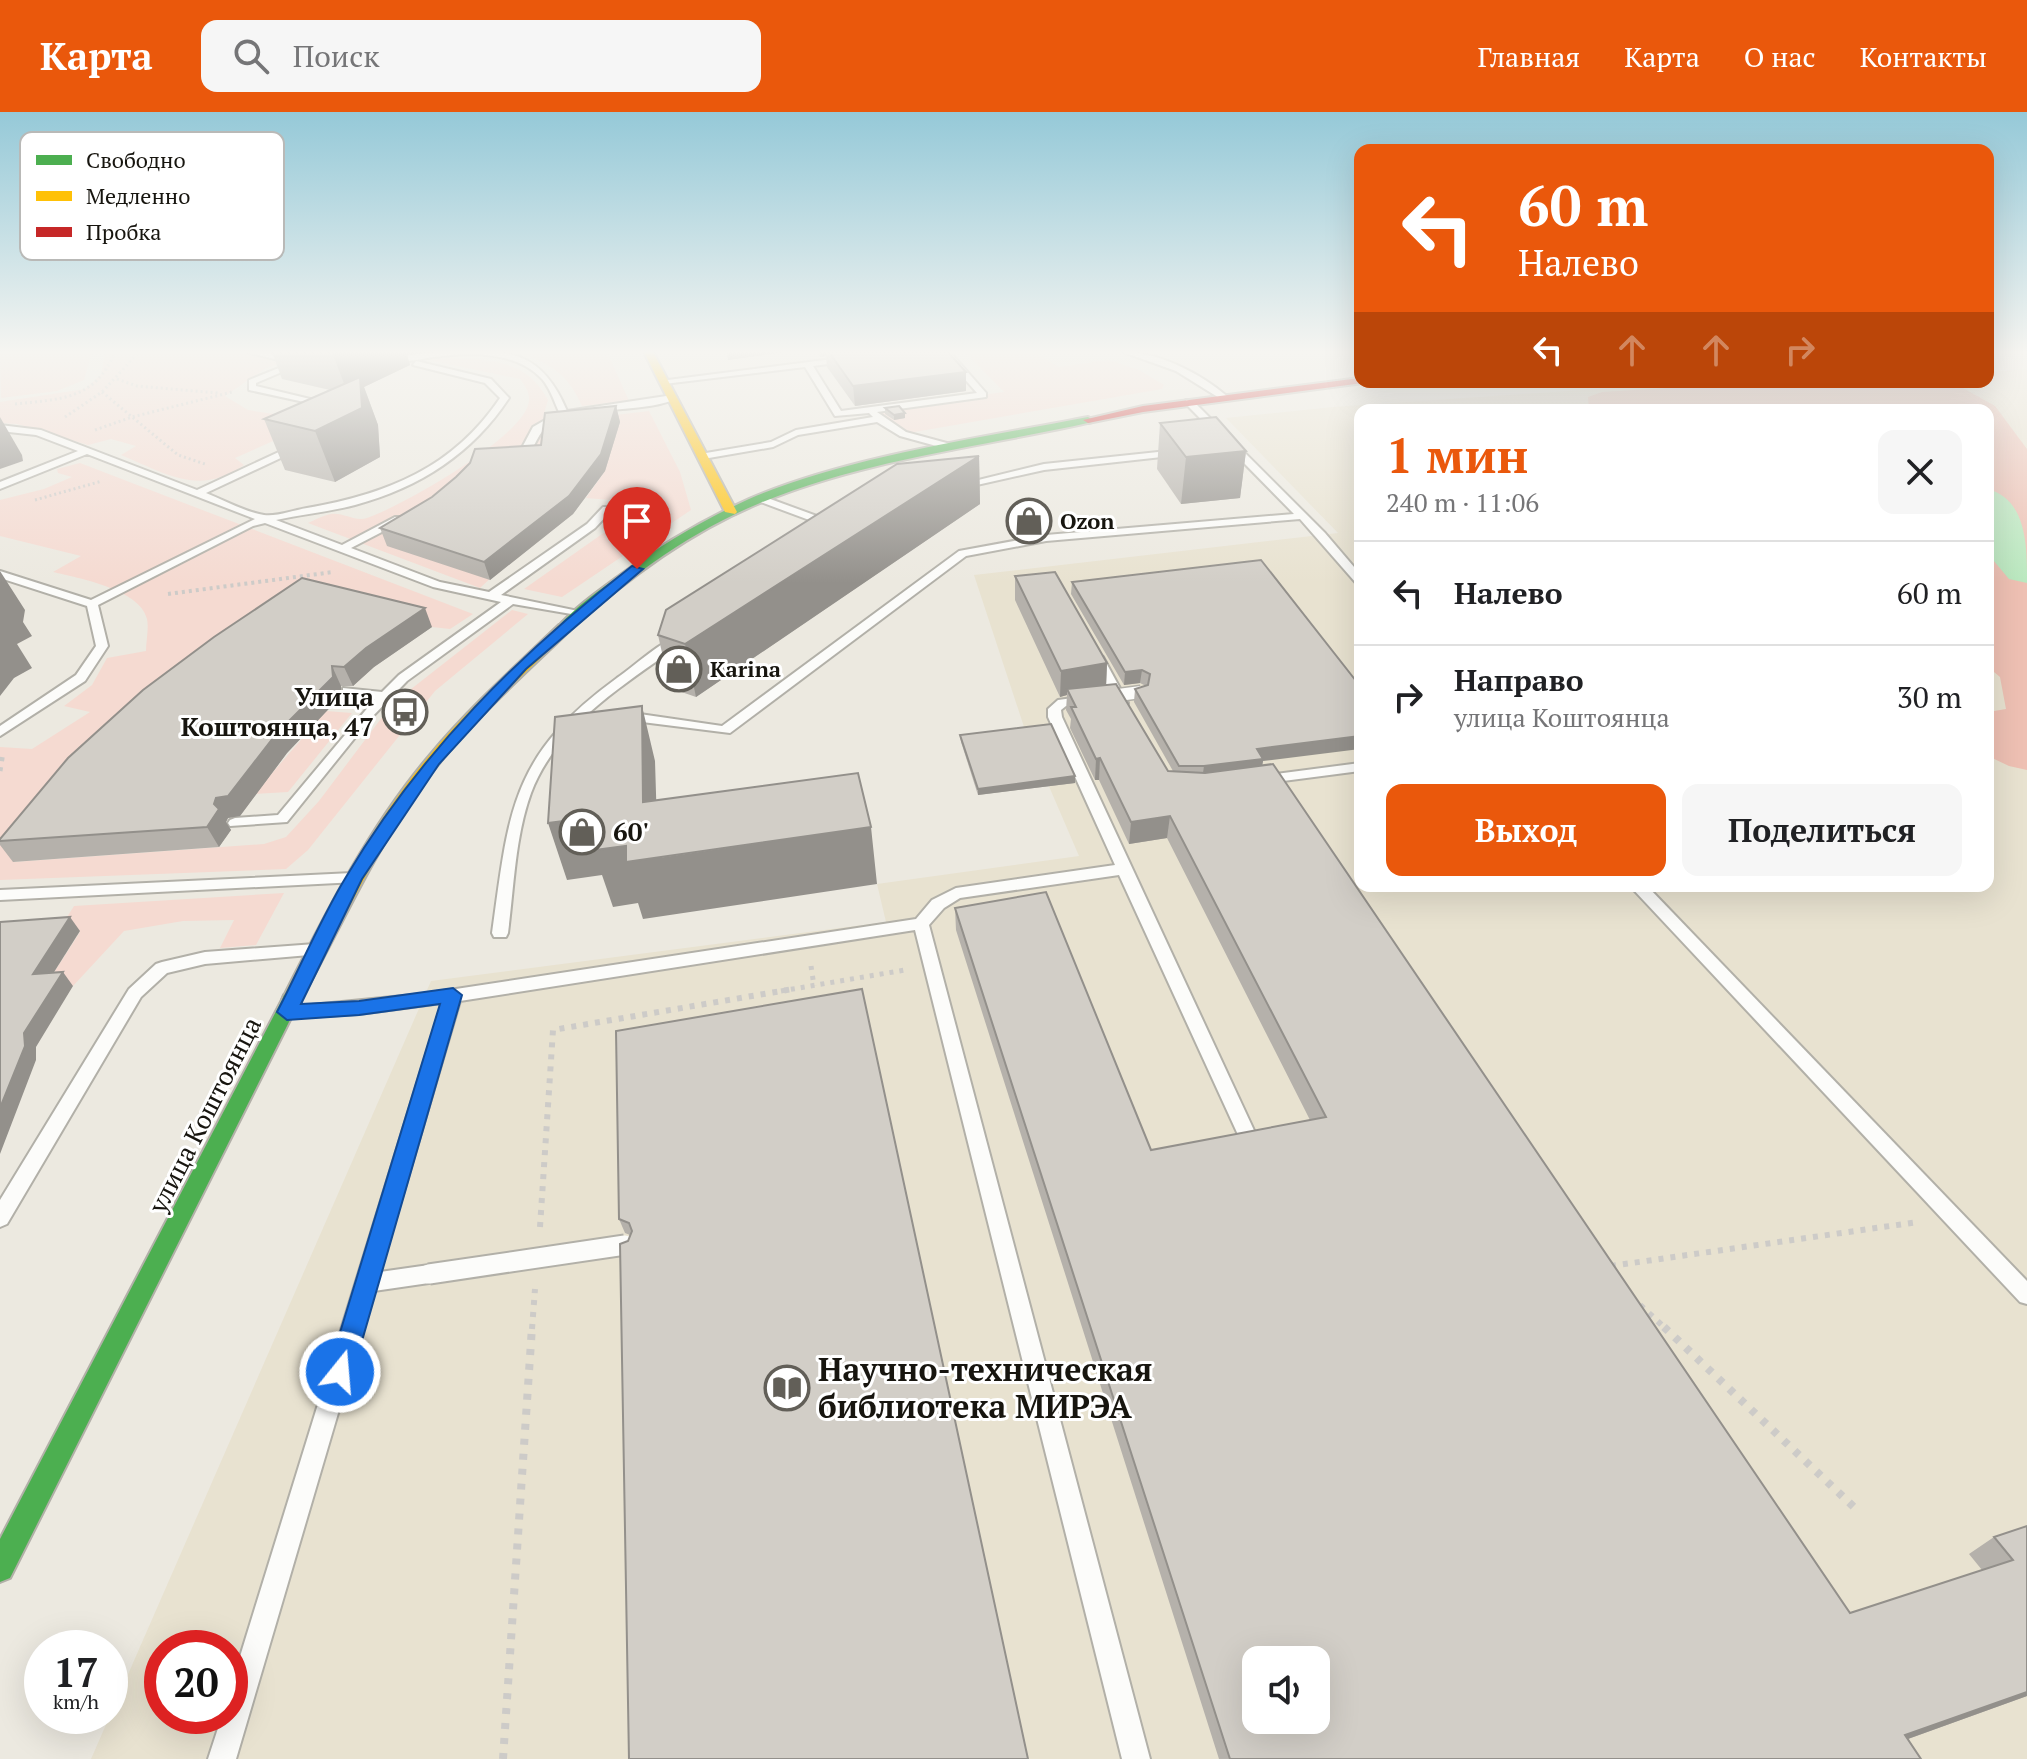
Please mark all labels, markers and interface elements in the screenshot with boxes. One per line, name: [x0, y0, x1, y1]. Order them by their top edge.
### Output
search box: [201, 20, 761, 92]
text: Карта: [40, 31, 153, 81]
icon: search: [229, 34, 273, 78]
text: Поиск: [293, 36, 379, 76]
text: Главная: [1477, 38, 1580, 75]
text: Карта: [1624, 38, 1700, 75]
text: О нас: [1744, 38, 1816, 75]
text: Контакты: [1860, 38, 1987, 75]
legend: [20, 132, 284, 260]
text: Свободно: [86, 145, 186, 174]
text: 60 m: [1518, 168, 1648, 242]
icon: left: [1386, 176, 1490, 280]
text: Медленно: [86, 181, 191, 210]
text: Пробка: [86, 217, 161, 246]
text: Налево: [1518, 239, 1639, 286]
icon: left: [1526, 328, 1570, 372]
icon: ahead: [1610, 328, 1654, 372]
icon: ahead: [1694, 328, 1738, 372]
icon: right: [1778, 328, 1822, 372]
text: 1 мин: [1386, 423, 1528, 487]
button: close: [1878, 430, 1962, 514]
text: 240 m · 11:06: [1386, 485, 1539, 519]
pin: [603, 487, 671, 569]
shop icon: Ozon: [1005, 497, 1053, 545]
icon: arrive: [615, 499, 659, 543]
place label: Ozon: [1060, 506, 1114, 535]
icon: left: [1386, 571, 1430, 615]
text: Налево: [1454, 573, 1563, 613]
text: 60 m: [1897, 573, 1962, 613]
shop icon: Karina: [655, 645, 703, 693]
place label: Karina: [710, 654, 781, 683]
text: Направо: [1454, 660, 1584, 700]
icon: right: [1386, 675, 1430, 719]
text: 30 m: [1897, 677, 1962, 717]
place label: Улица Коштоянца, 47: [181, 679, 375, 743]
bus stop icon: Улица Коштоянца, 47: [381, 688, 429, 736]
text: улица Коштоянца: [1454, 700, 1670, 734]
button: Выход: [1386, 784, 1666, 876]
button: Поделиться: [1682, 784, 1962, 876]
shop icon: 60': [558, 808, 606, 856]
place label: 60': [613, 814, 649, 848]
street label: улица Коштоянца: [140, 1011, 268, 1219]
position arrow: [298, 1330, 382, 1414]
place label: Научно-техническая библиотека МИРЭА: [818, 1348, 1153, 1427]
library icon: Научно-техническая библиотека МИРЭА: [763, 1364, 811, 1412]
speed limit sign: 20: [144, 1630, 248, 1734]
text: 17: [53, 1645, 99, 1698]
map controls: [1242, 1646, 1330, 1734]
button: sound: [1242, 1646, 1330, 1734]
text: km/h: [53, 1688, 99, 1715]

